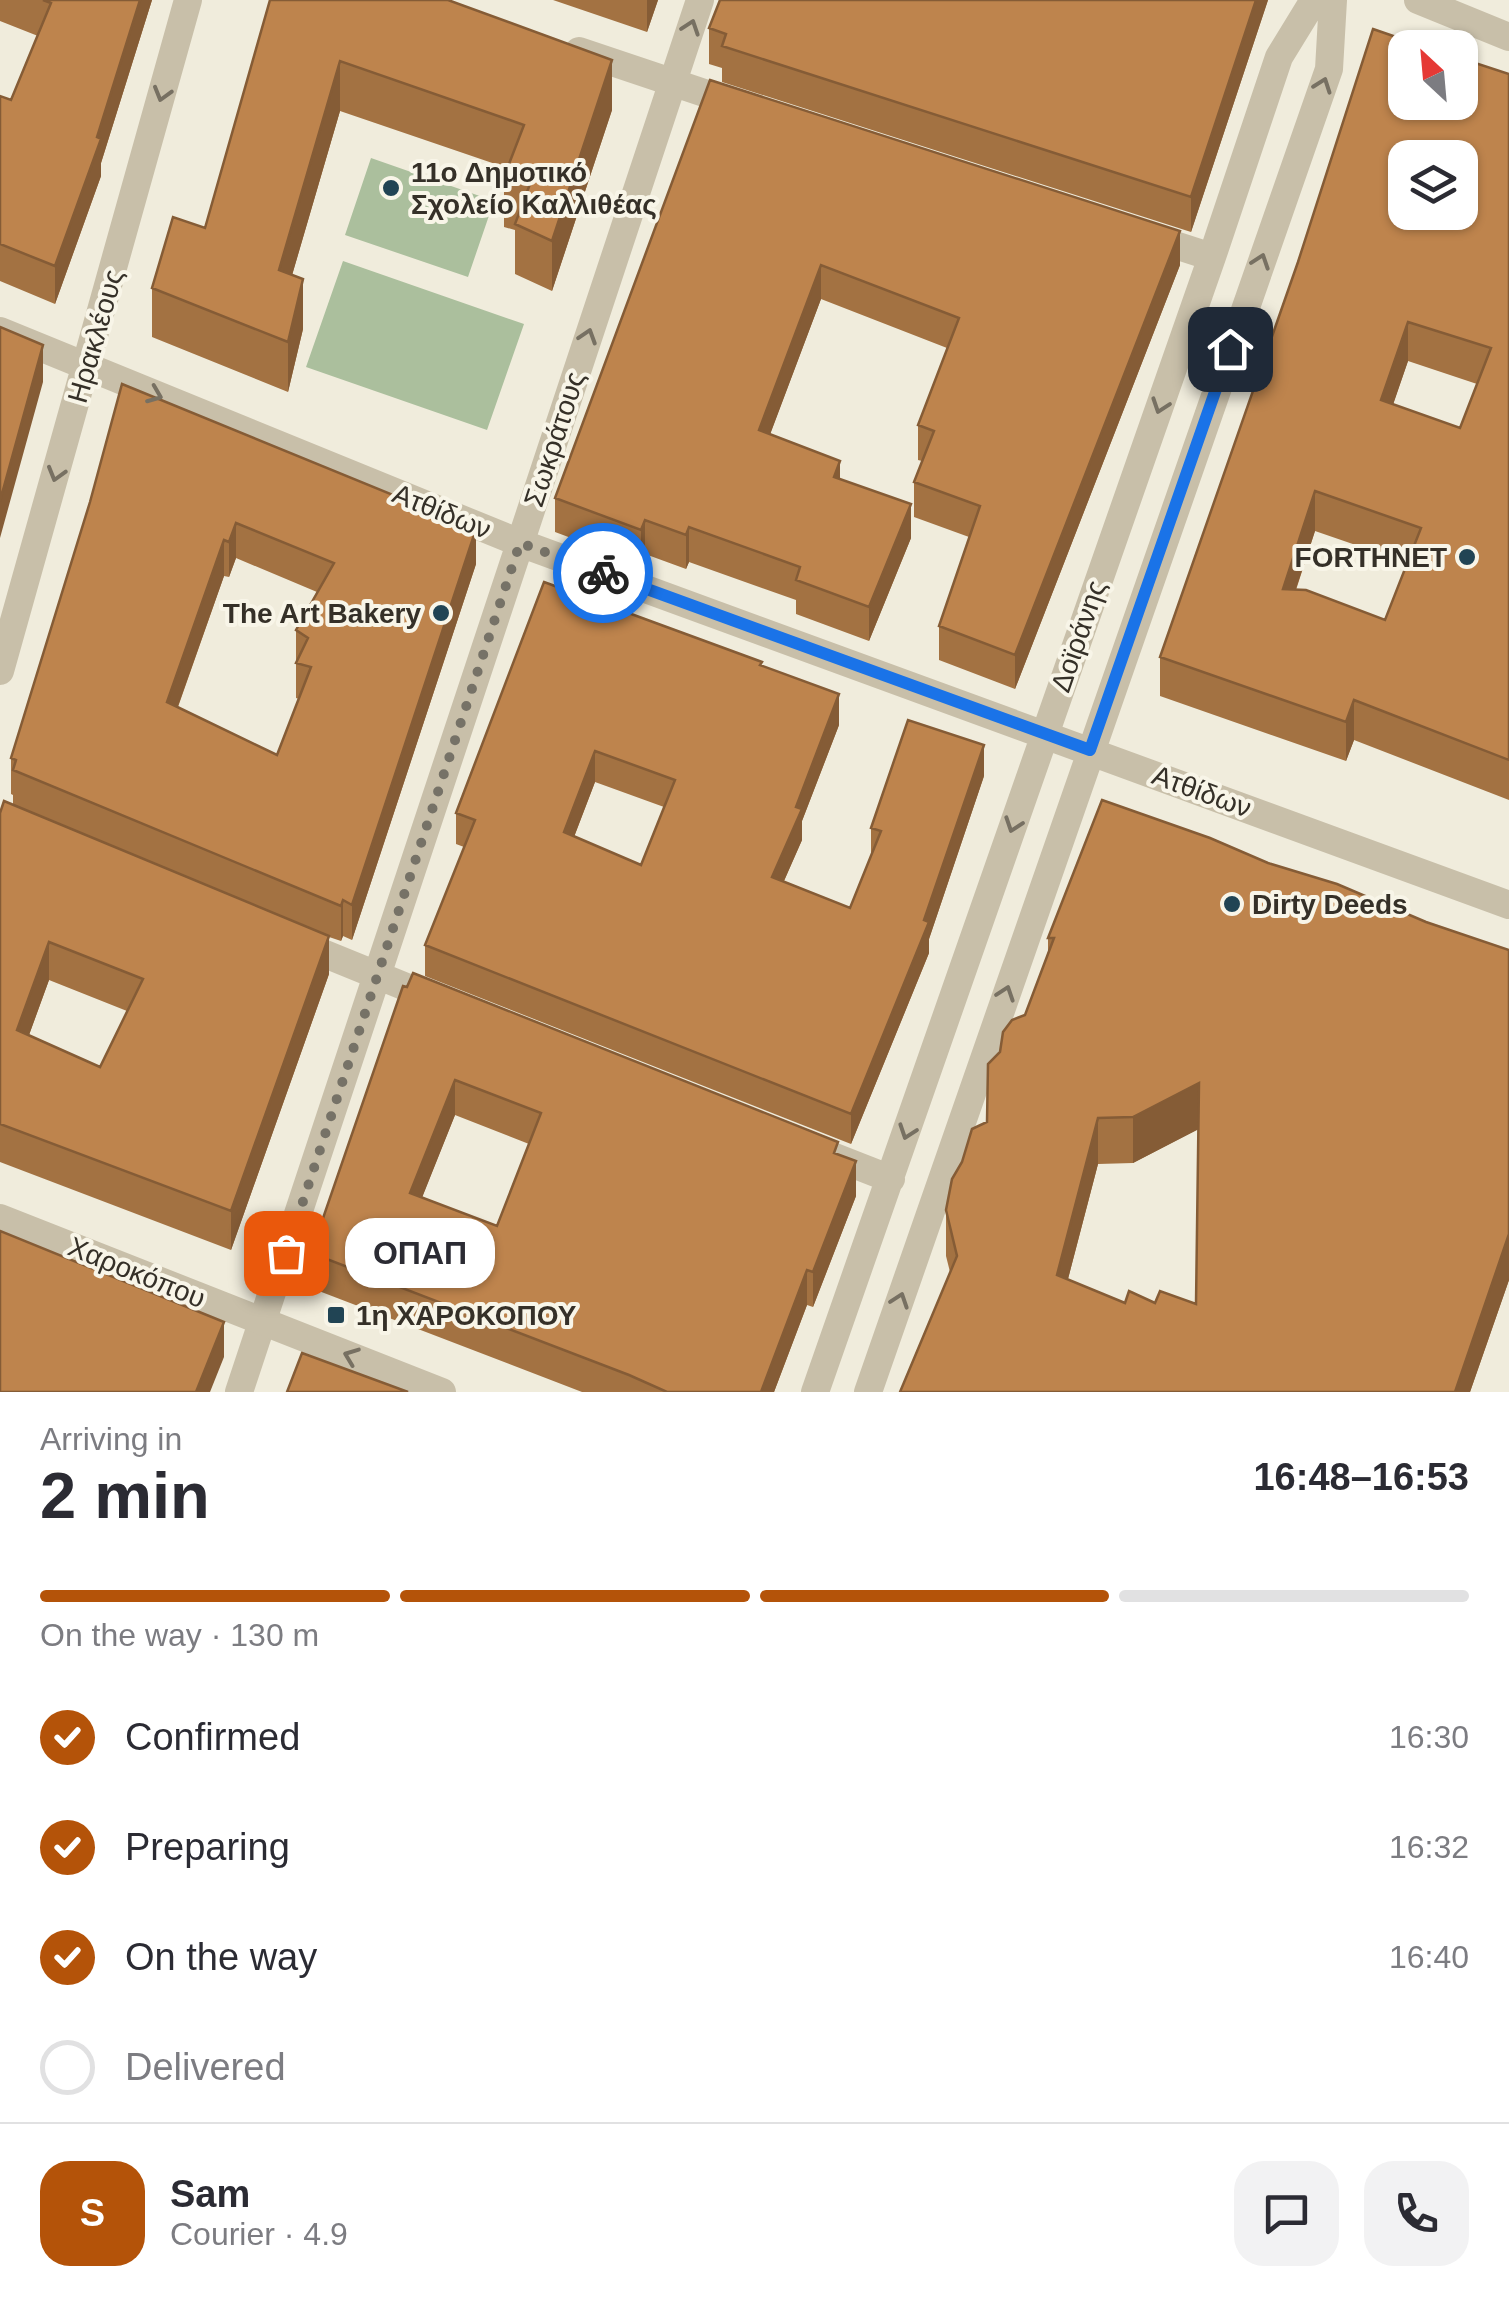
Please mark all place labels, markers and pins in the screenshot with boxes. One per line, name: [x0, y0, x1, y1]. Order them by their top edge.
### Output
place label: 11ο Δημοτικό Σχολείο Καλλιθέας: [411, 157, 657, 220]
marker: 11ο Δημοτικό Σχολείο Καλλιθέας: [380, 177, 402, 199]
pin: [1188, 307, 1273, 392]
place label: FORTHNET: [1295, 542, 1447, 573]
marker: FORTHNET: [1456, 546, 1478, 568]
place label: The Art Bakery: [223, 598, 421, 629]
marker: The Art Bakery: [430, 602, 452, 624]
place label: Dirty Deeds: [1252, 889, 1408, 920]
marker: Dirty Deeds: [1221, 893, 1243, 915]
pin: [244, 1211, 329, 1296]
callout: ΟΠΑΠ: [346, 1218, 496, 1288]
place label: 1η ΧΑΡΟΚΟΠΟΥ: [356, 1300, 577, 1331]
marker: 1η ΧΑΡΟΚΟΠΟΥ: [325, 1304, 347, 1326]

